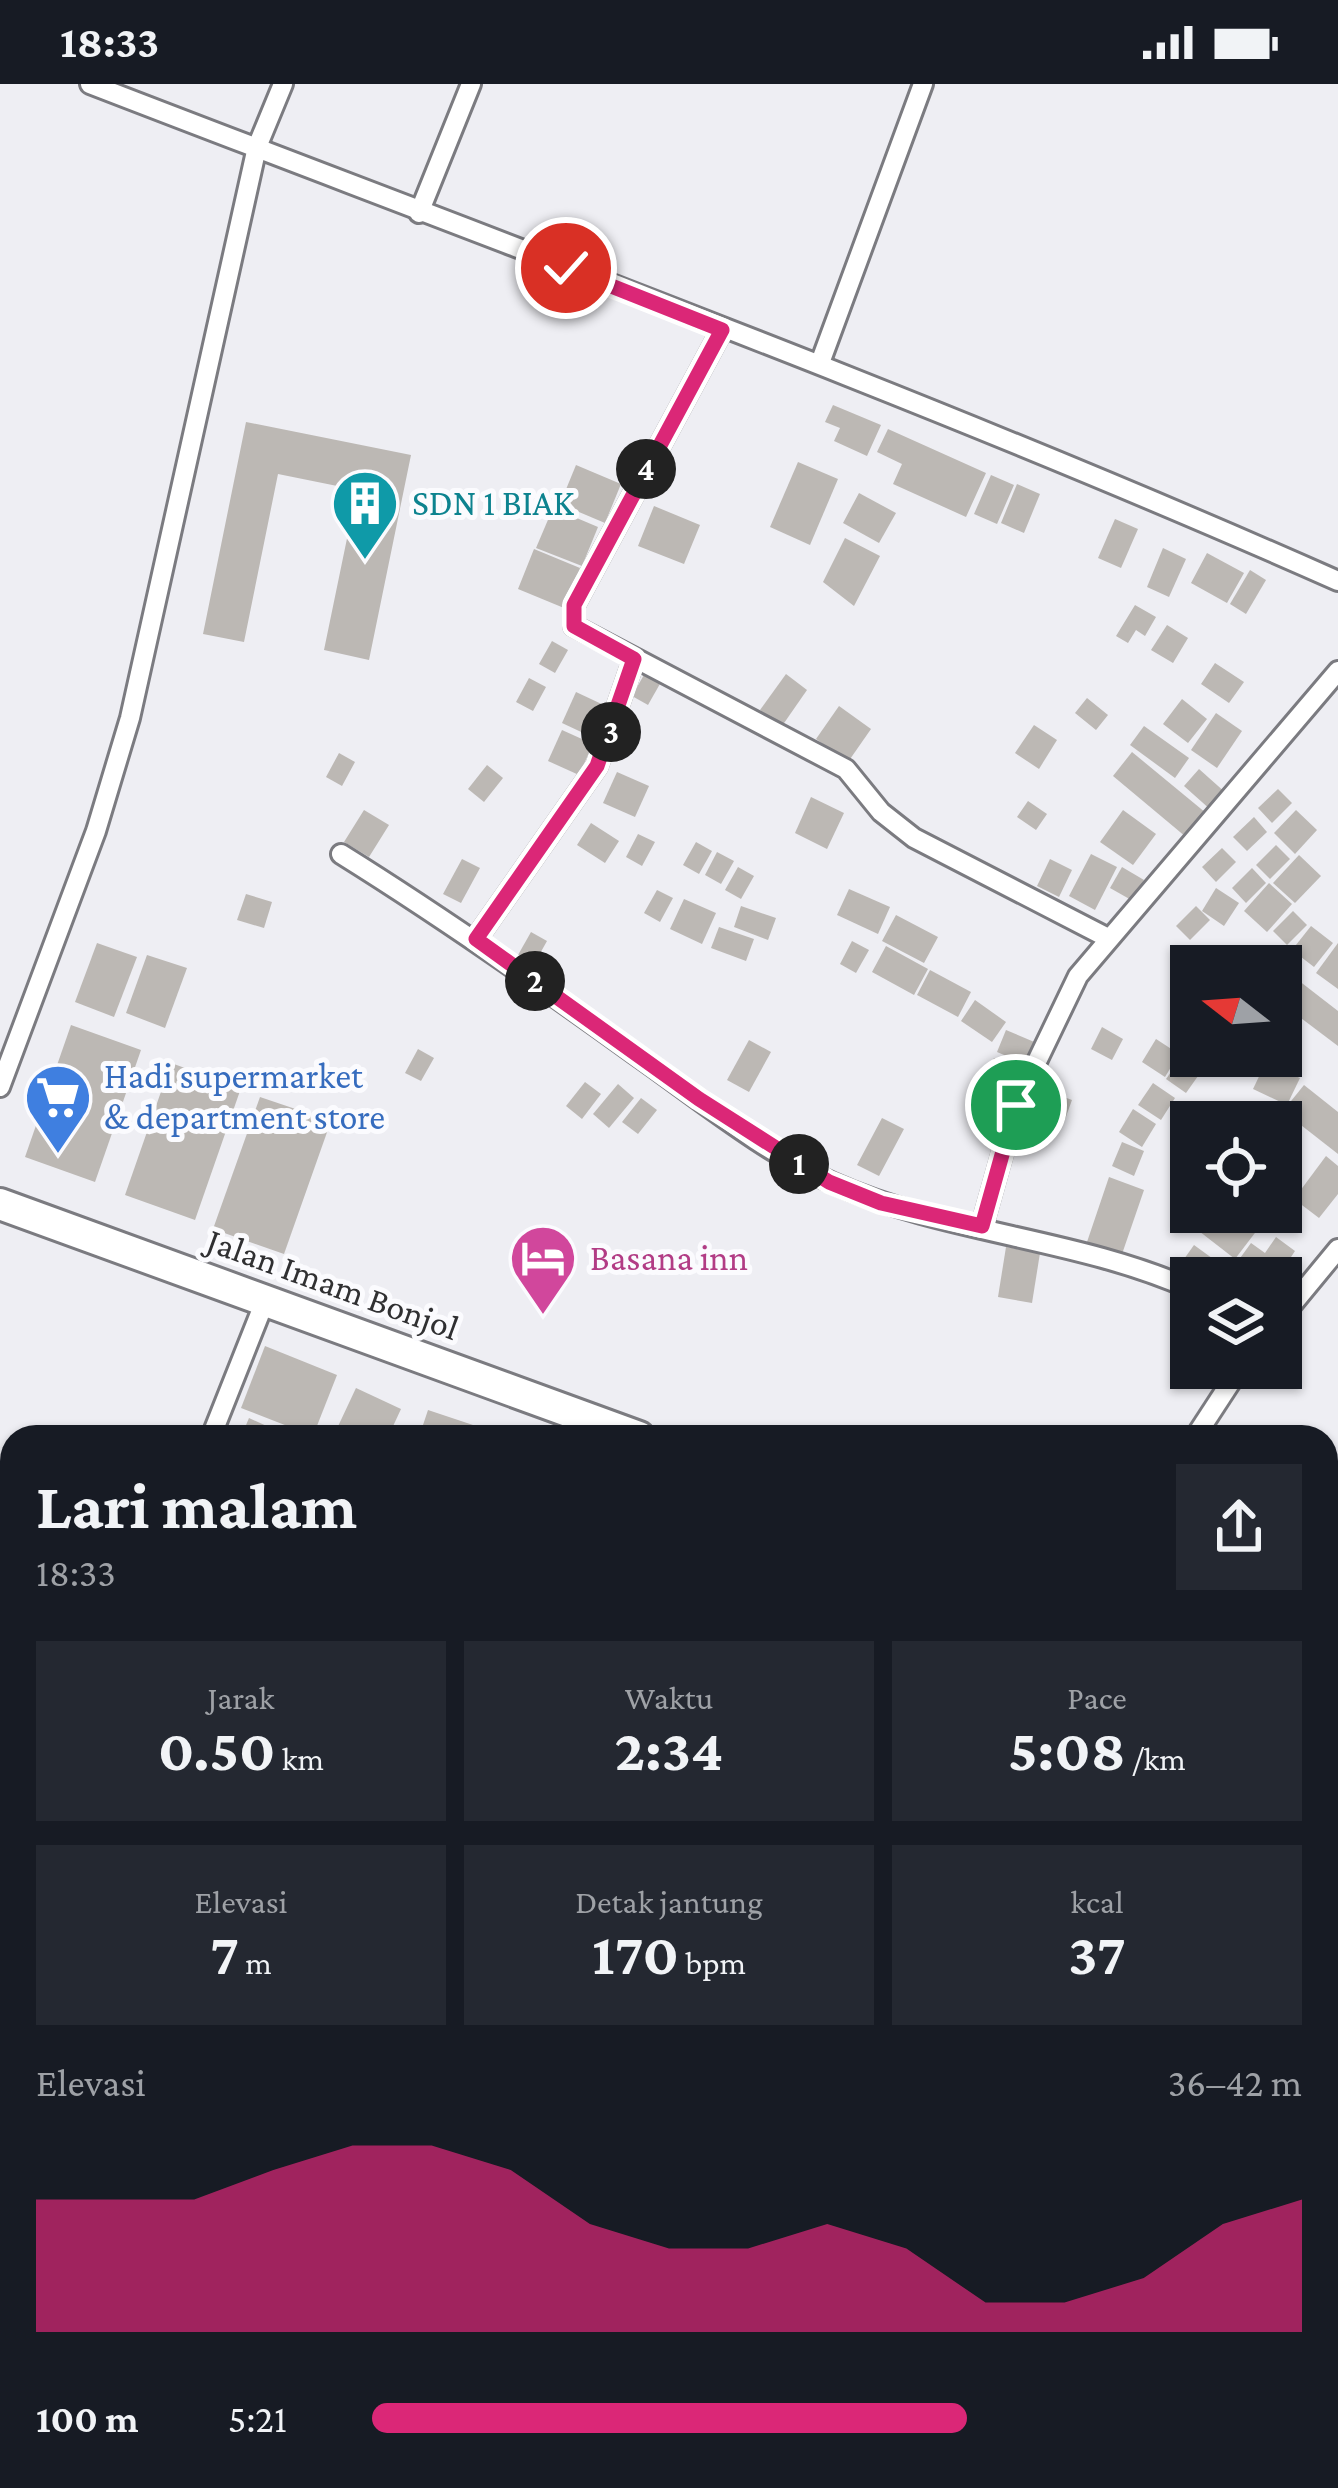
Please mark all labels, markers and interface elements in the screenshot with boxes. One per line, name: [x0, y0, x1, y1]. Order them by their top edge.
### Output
text: 18:33: [60, 17, 159, 67]
pin: [515, 217, 617, 319]
icon: check: [533, 235, 599, 301]
pin: 4: [616, 439, 676, 499]
text: 4: [637, 450, 655, 487]
building icon: SDN 1 BIAK: [330, 468, 400, 562]
place label: SDN 1 BIAK: [412, 483, 574, 523]
pin: 3: [581, 702, 641, 762]
text: 3: [603, 713, 619, 750]
north arrow: [1170, 945, 1302, 1077]
map controls: [1170, 945, 1302, 1389]
pin: 2: [505, 951, 565, 1011]
text: 2: [527, 962, 543, 999]
pin: [965, 1054, 1067, 1156]
place label: Hadi supermarket & department store: [104, 1056, 385, 1137]
supermarket icon: Hadi supermarket & department store: [23, 1062, 93, 1156]
icon: arrive: [983, 1072, 1049, 1138]
button: locate: [1170, 1101, 1302, 1233]
pin: 1: [769, 1134, 829, 1194]
text: 1: [793, 1145, 805, 1182]
street label: Jalan Imam Bonjol: [199, 1219, 464, 1348]
hotel icon: Basana inn: [508, 1223, 578, 1317]
place label: Basana inn: [590, 1238, 748, 1278]
button: layers: [1170, 1257, 1302, 1389]
button: share: [1176, 1464, 1302, 1590]
text: Lari malam: [36, 1469, 357, 1542]
text: 18:33: [36, 1551, 116, 1594]
text: Jarak: [207, 1679, 275, 1716]
text: Waktu: [625, 1679, 713, 1716]
text: Pace: [1067, 1679, 1127, 1716]
text: 0.50: [158, 1716, 276, 1783]
text: 2:34: [615, 1716, 723, 1783]
text: 5:08: [1008, 1716, 1126, 1783]
text: km: [276, 1740, 324, 1777]
text: /km: [1126, 1740, 1186, 1777]
text: Elevasi: [195, 1883, 287, 1920]
text: Detak jantung: [575, 1883, 763, 1920]
text: kcal: [1070, 1883, 1124, 1920]
text: 7: [210, 1920, 239, 1987]
text: 170: [592, 1920, 679, 1987]
text: 37: [1068, 1920, 1126, 1987]
text: m: [239, 1944, 272, 1981]
text: bpm: [679, 1944, 746, 1981]
text: Elevasi: [36, 2061, 146, 2104]
text: 36–42 m: [1168, 2061, 1302, 2104]
text: 100 m: [36, 2397, 139, 2440]
text: 5:21: [228, 2397, 287, 2440]

